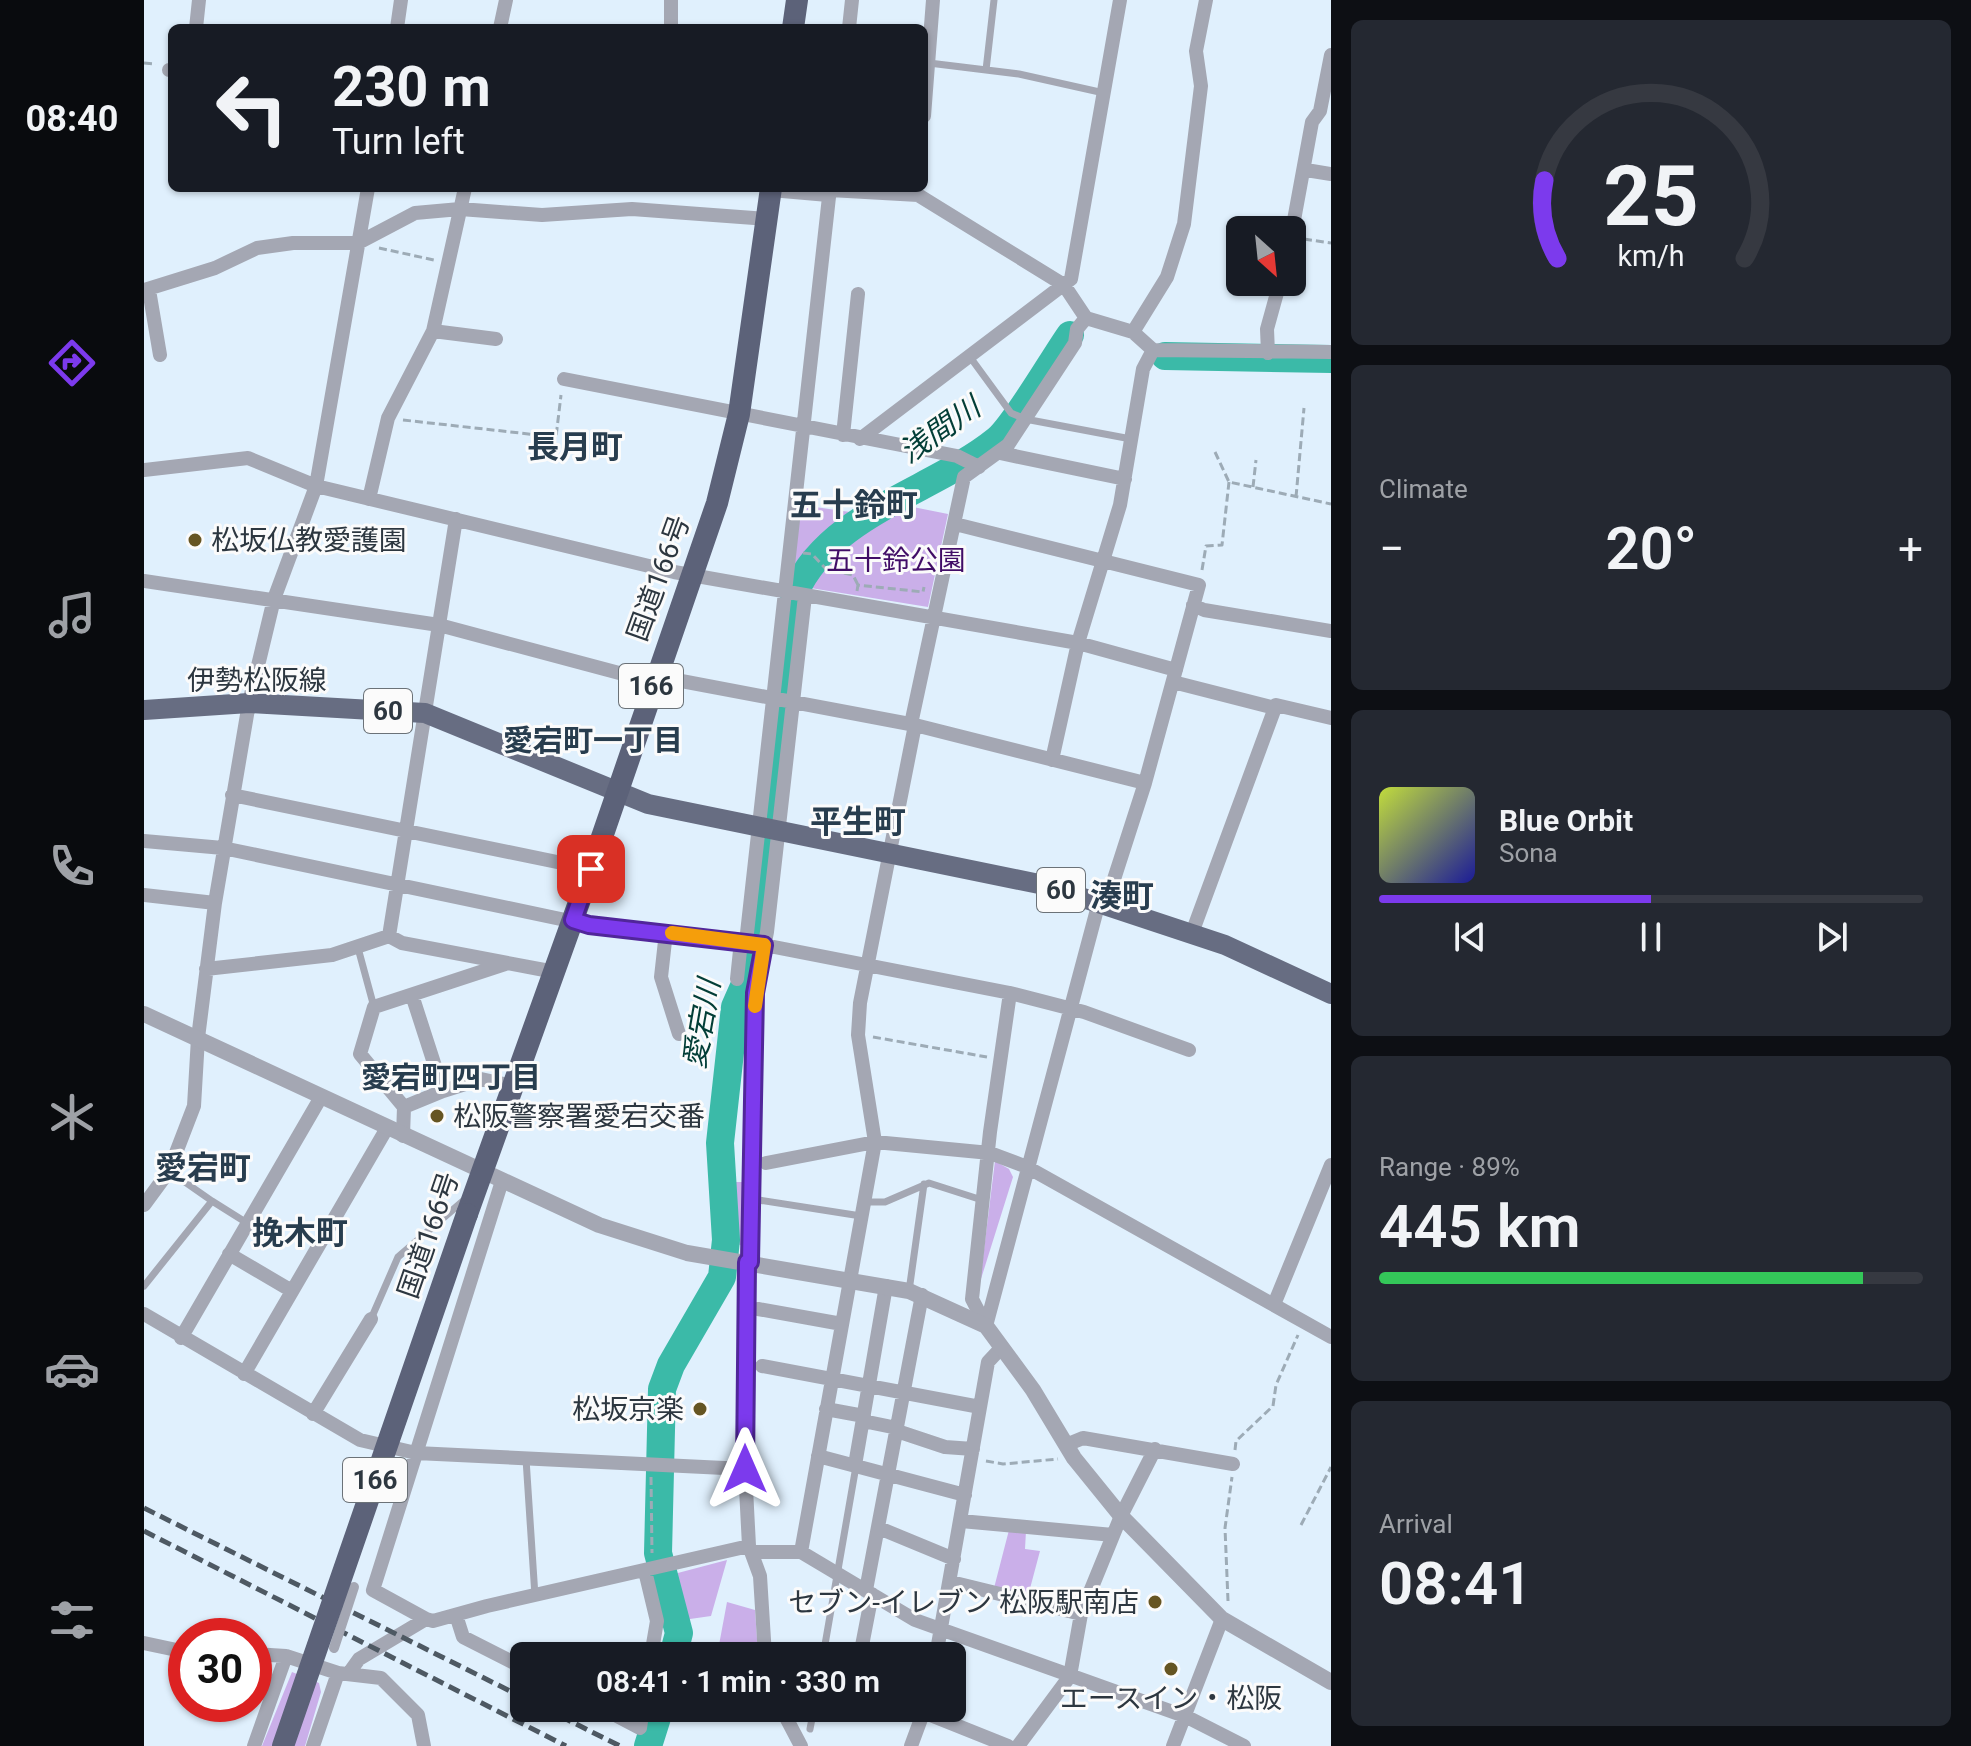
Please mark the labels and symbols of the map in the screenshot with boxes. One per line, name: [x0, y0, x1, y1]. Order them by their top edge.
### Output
north arrow: [1226, 216, 1306, 296]
water label: 浅間川: [893, 388, 989, 470]
district label: 長月町: [527, 428, 623, 466]
district label: 五十鈴町: [790, 486, 918, 524]
street label: 国道166号: [621, 511, 696, 645]
place label: 松坂仏教愛護園: [211, 524, 407, 557]
marker: 松坂仏教愛護園: [186, 531, 204, 549]
park label: 五十鈴公園: [826, 544, 966, 577]
street label: 伊勢松阪線: [187, 664, 327, 697]
road number: 166: [619, 664, 683, 708]
road number: 60: [364, 689, 412, 733]
district label: 愛宕町一丁目: [503, 723, 683, 758]
district label: 平生町: [810, 803, 906, 841]
pin: [557, 835, 625, 903]
road number: 60: [1037, 868, 1085, 912]
district label: 湊町: [1090, 877, 1154, 915]
water label: 愛宕川: [676, 974, 727, 1071]
district label: 愛宕町四丁目: [361, 1060, 541, 1095]
place label: 松阪警察署愛宕交番: [453, 1100, 705, 1133]
marker: 松阪警察署愛宕交番: [428, 1107, 446, 1125]
district label: 愛宕町: [155, 1149, 251, 1187]
street label: 国道166号: [392, 1168, 465, 1303]
district label: 挽木町: [252, 1214, 348, 1252]
place label: 松坂京楽: [572, 1393, 684, 1426]
marker: 松坂京楽: [691, 1400, 709, 1418]
position arrow: [703, 1427, 787, 1511]
road number: 166: [343, 1458, 407, 1502]
place label: セブン-イレブン 松阪駅南店: [788, 1586, 1139, 1619]
marker: セブン-イレブン 松阪駅南店: [1146, 1593, 1164, 1611]
speed limit sign: 30: [168, 1618, 272, 1722]
marker: エースイン・松阪: [1162, 1660, 1180, 1678]
place label: エースイン・松阪: [1060, 1682, 1282, 1715]

